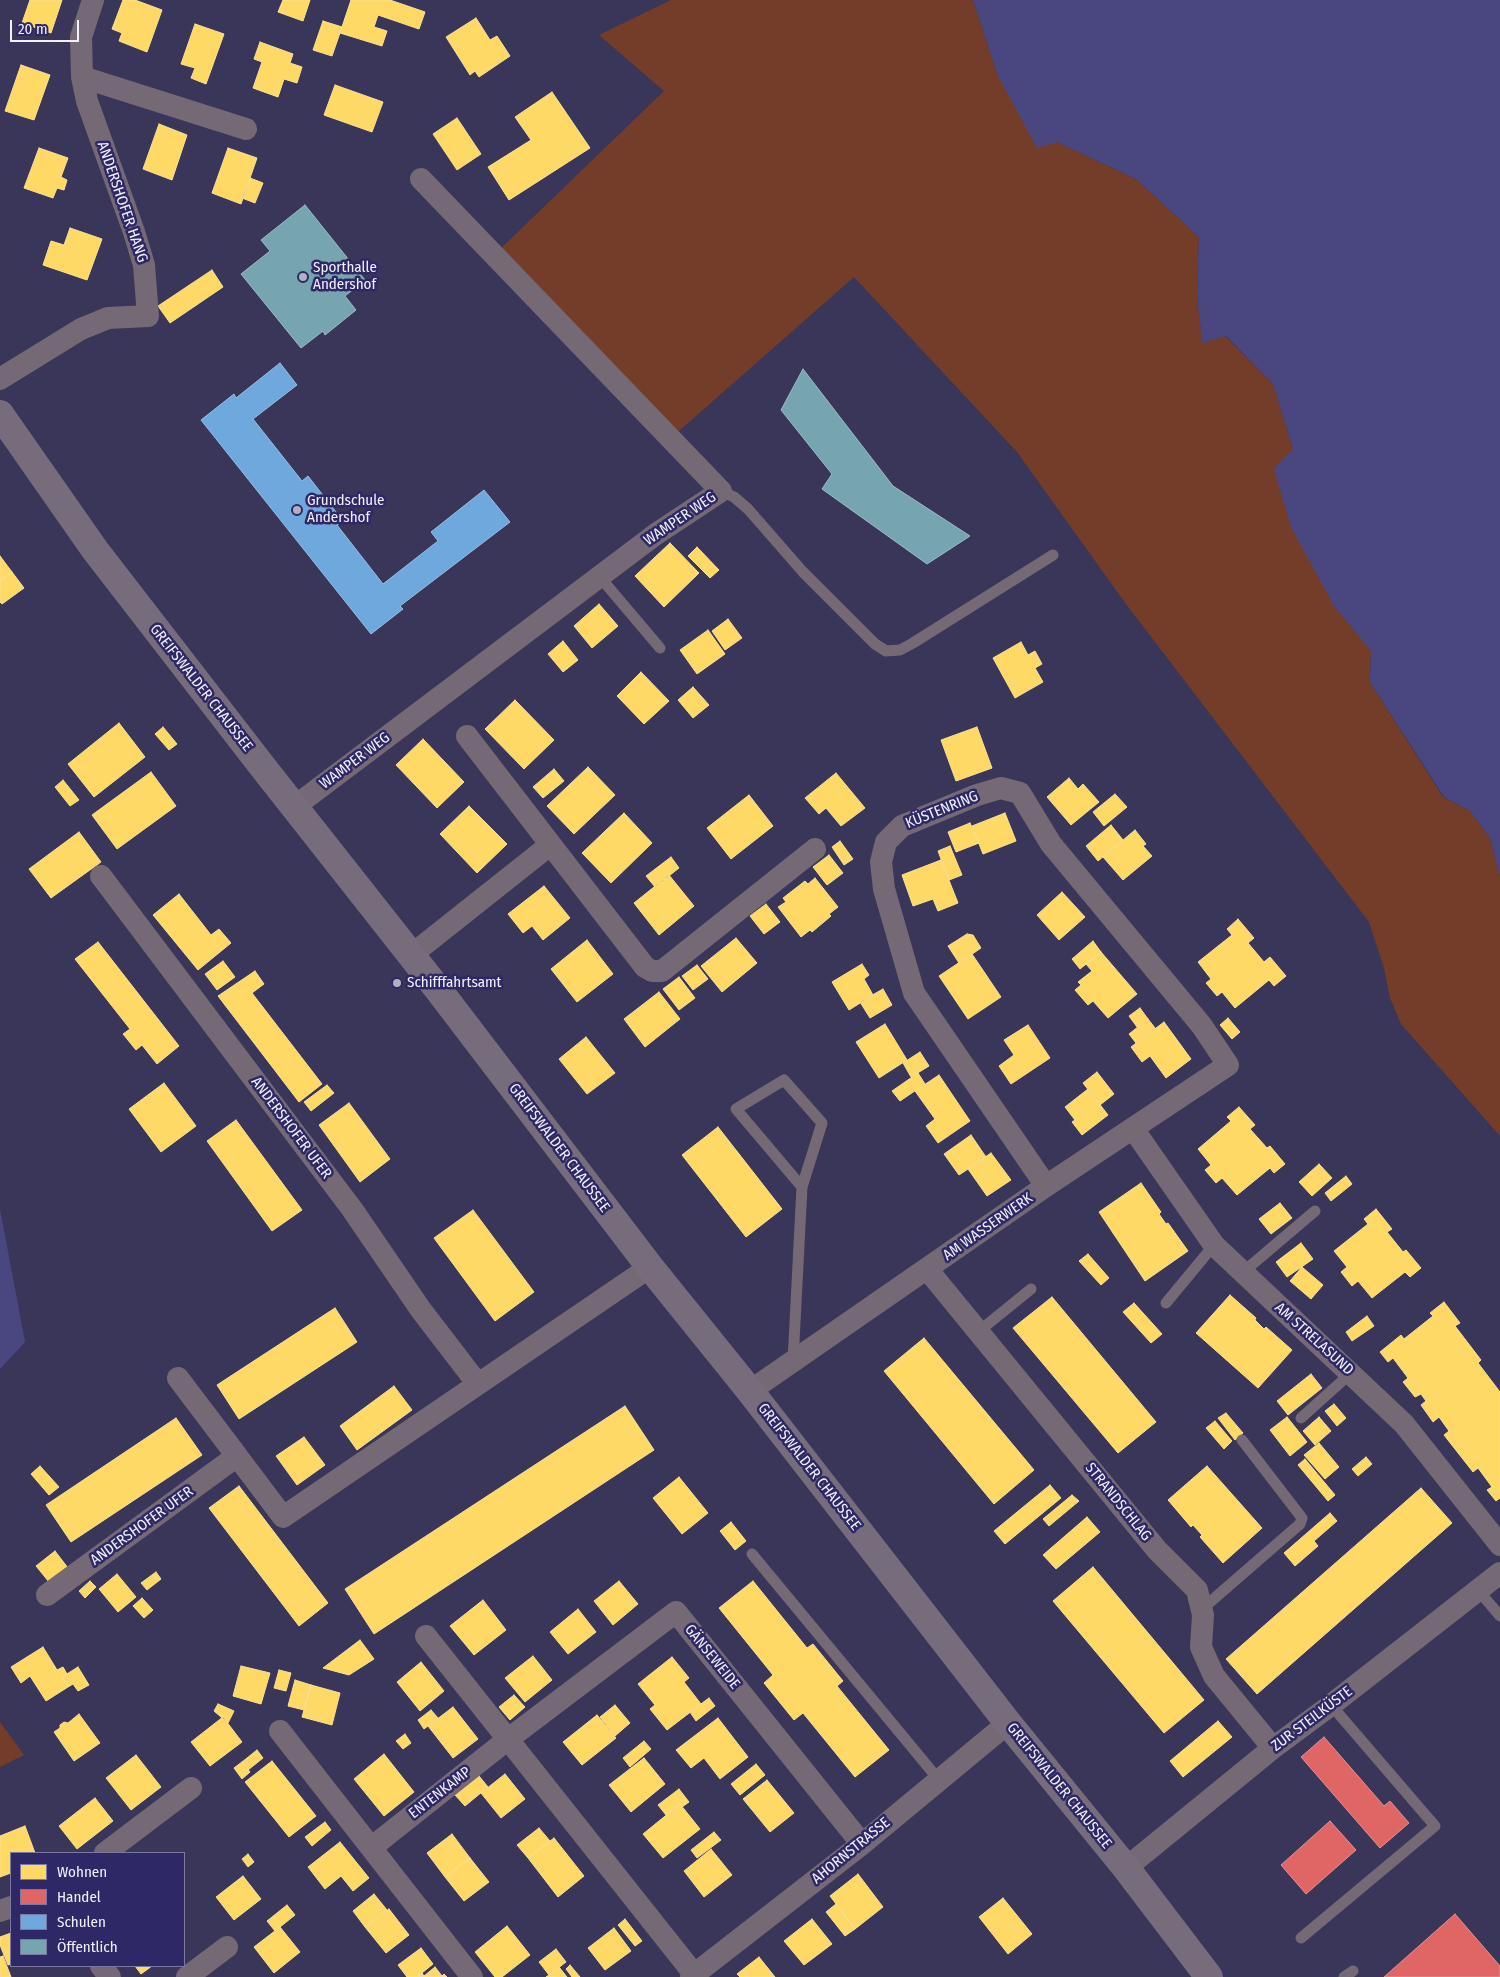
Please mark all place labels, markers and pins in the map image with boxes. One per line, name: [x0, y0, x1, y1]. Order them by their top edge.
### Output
place label: Sporthalle Andershof: [313, 259, 377, 294]
marker: Sporthalle Andershof: [297, 271, 309, 283]
place label: Grundschule Andershof: [307, 492, 384, 527]
marker: Grundschule Andershof: [291, 504, 303, 516]
place label: Schifffahrtsamt: [407, 974, 501, 992]
marker: Schifffahrtsamt: [391, 977, 403, 989]

